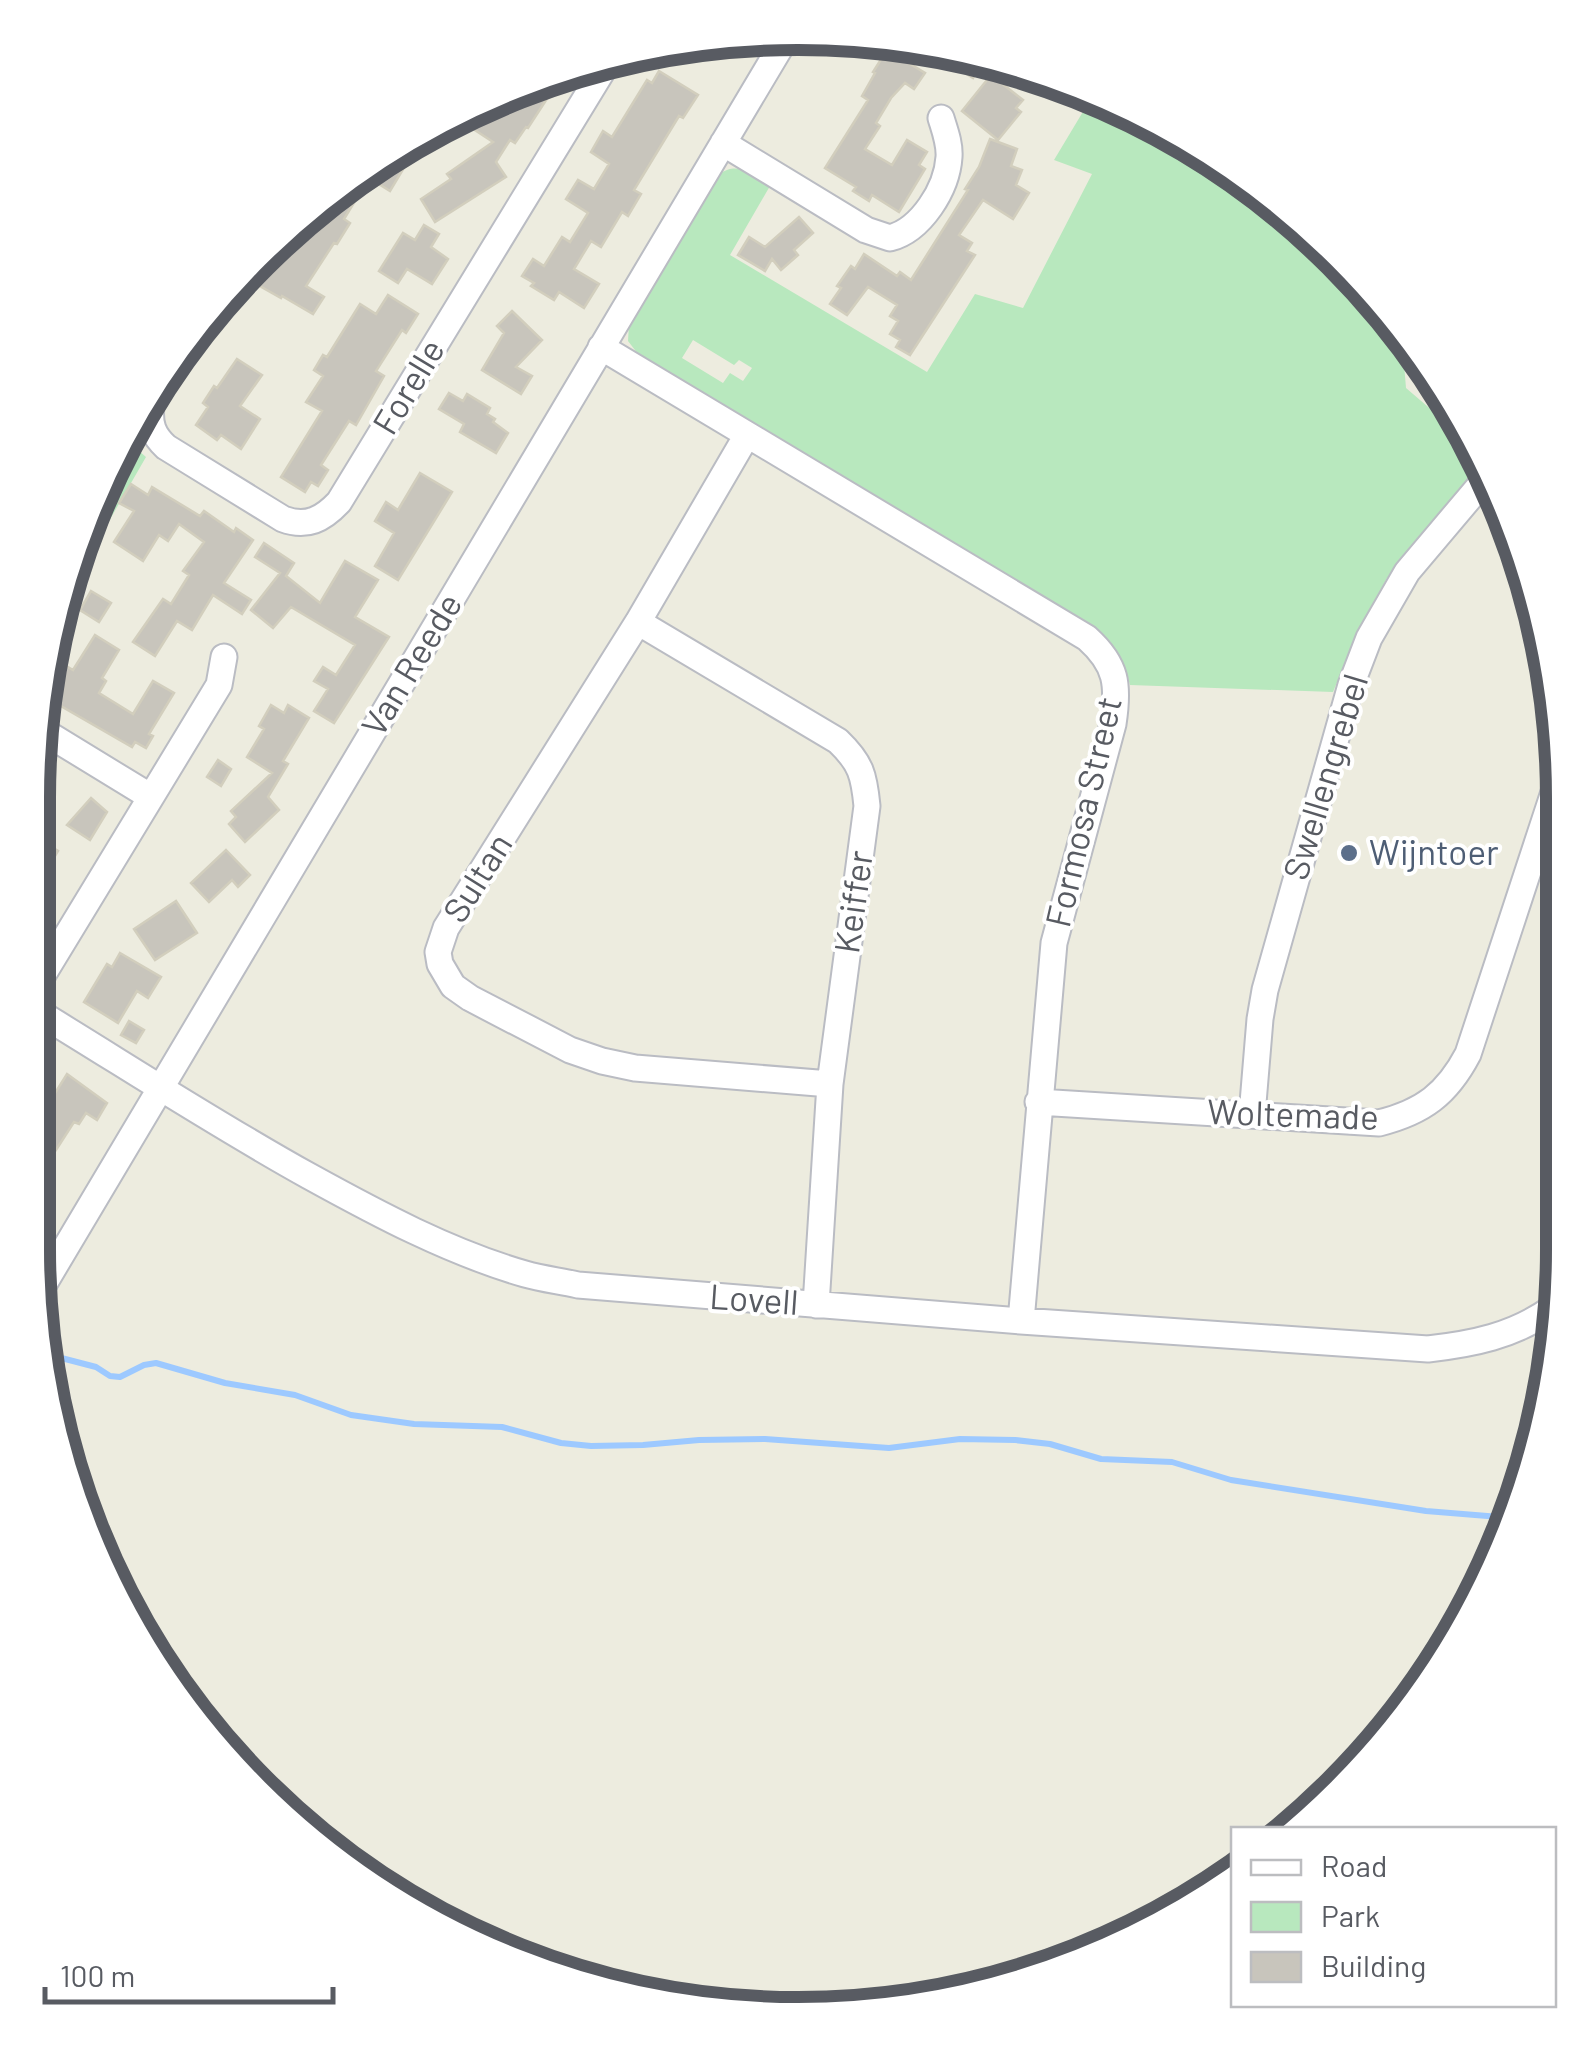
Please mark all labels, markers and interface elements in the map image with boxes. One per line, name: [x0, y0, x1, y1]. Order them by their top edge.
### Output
street label: Forelle: [363, 331, 452, 441]
street label: Van Reede: [351, 585, 469, 743]
street label: Swellengrebel: [1273, 668, 1375, 884]
street label: Formosa Street: [1035, 692, 1129, 931]
street label: Sultan: [433, 825, 520, 929]
place label: Wijntoer: [1369, 830, 1499, 872]
marker: Wijntoer: [1338, 842, 1360, 864]
street label: Keiffer: [824, 847, 880, 956]
street label: Woltemade: [1207, 1089, 1380, 1137]
street label: Lovell: [708, 1274, 800, 1322]
legend: [1231, 1827, 1556, 2007]
text: Road: [1321, 1847, 1387, 1883]
text: Park: [1321, 1897, 1380, 1933]
scale bar: [45, 1942, 332, 2004]
text: Building: [1321, 1947, 1426, 1983]
text: 100 m: [60, 1957, 135, 1993]

